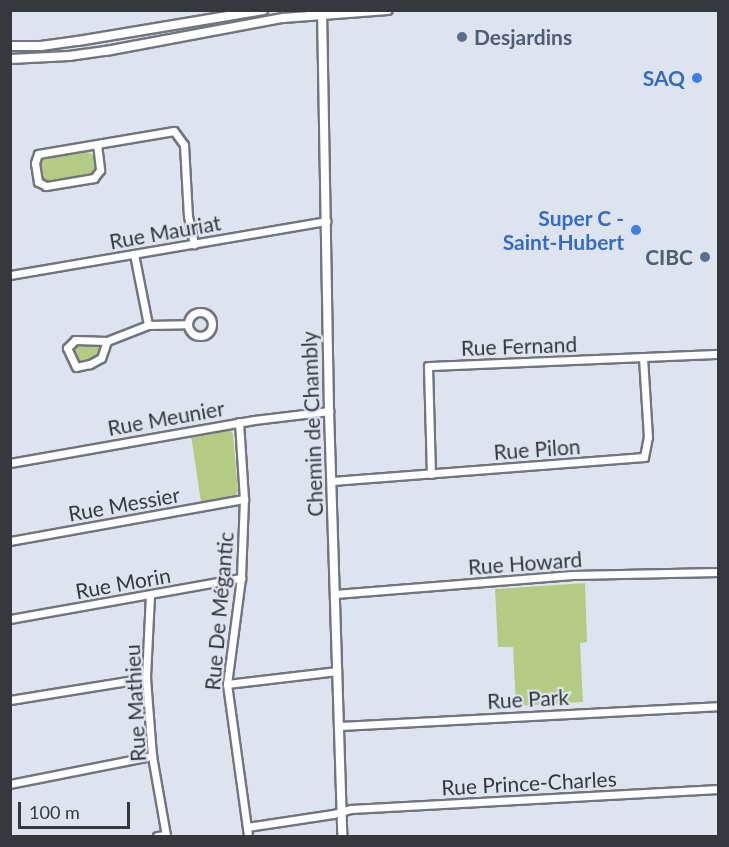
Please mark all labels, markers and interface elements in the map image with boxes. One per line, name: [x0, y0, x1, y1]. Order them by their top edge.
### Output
place label: Desjardins: [474, 24, 572, 50]
marker: Desjardins: [455, 30, 469, 44]
place label: SAQ: [643, 65, 685, 91]
marker: SAQ: [690, 71, 704, 85]
place label: Super C - Saint-Hubert: [503, 205, 624, 255]
street label: Rue Mauriat: [107, 210, 223, 254]
marker: Super C - Saint-Hubert: [629, 223, 643, 237]
place label: CIBC: [645, 244, 693, 270]
marker: CIBC: [698, 250, 712, 264]
street label: Chemin de Chambly: [296, 331, 328, 517]
street label: Rue Fernand: [460, 331, 578, 361]
street label: Rue Meunier: [106, 395, 226, 441]
street label: Rue Pilon: [493, 433, 581, 465]
street label: Rue Messier: [66, 482, 182, 526]
street label: Rue De Mégantic: [200, 531, 238, 691]
street label: Rue Howard: [467, 546, 583, 580]
street label: Rue Morin: [73, 562, 173, 604]
street label: Rue Mathieu: [119, 644, 151, 762]
street label: Rue Park: [486, 684, 570, 714]
street label: Rue Prince-Charles: [441, 766, 617, 800]
scale bar: [21, 790, 134, 828]
text: 100 m: [29, 801, 80, 823]

